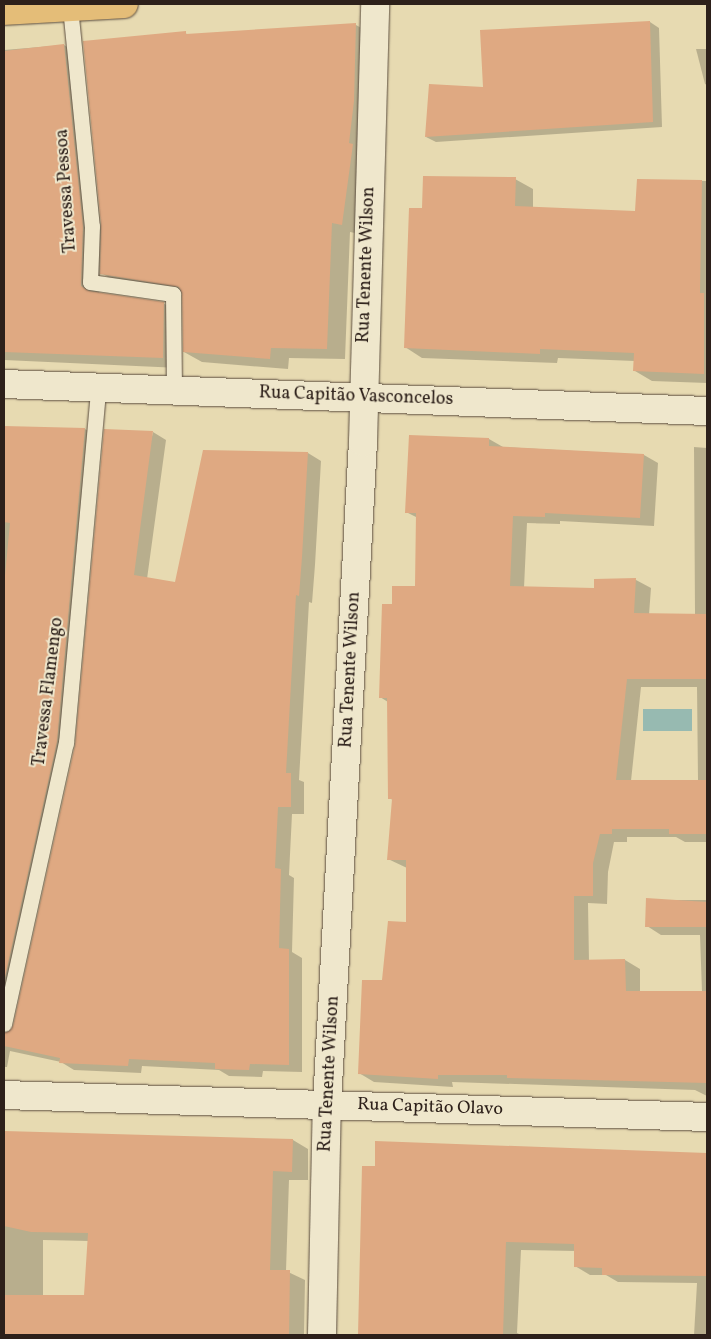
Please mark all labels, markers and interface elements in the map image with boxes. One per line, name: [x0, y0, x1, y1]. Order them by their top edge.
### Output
street label: Travessa Pessoa: [52, 128, 82, 254]
street label: Rua Tenente Wilson: [353, 186, 381, 344]
street label: Rua Capitão Vasconcelos: [258, 383, 454, 411]
street label: Rua Tenente Wilson: [336, 591, 366, 749]
street label: Travessa Flamengo: [29, 616, 69, 768]
street label: Rua Tenente Wilson: [315, 995, 345, 1153]
street label: Rua Capitão Olavo: [357, 1095, 503, 1121]

